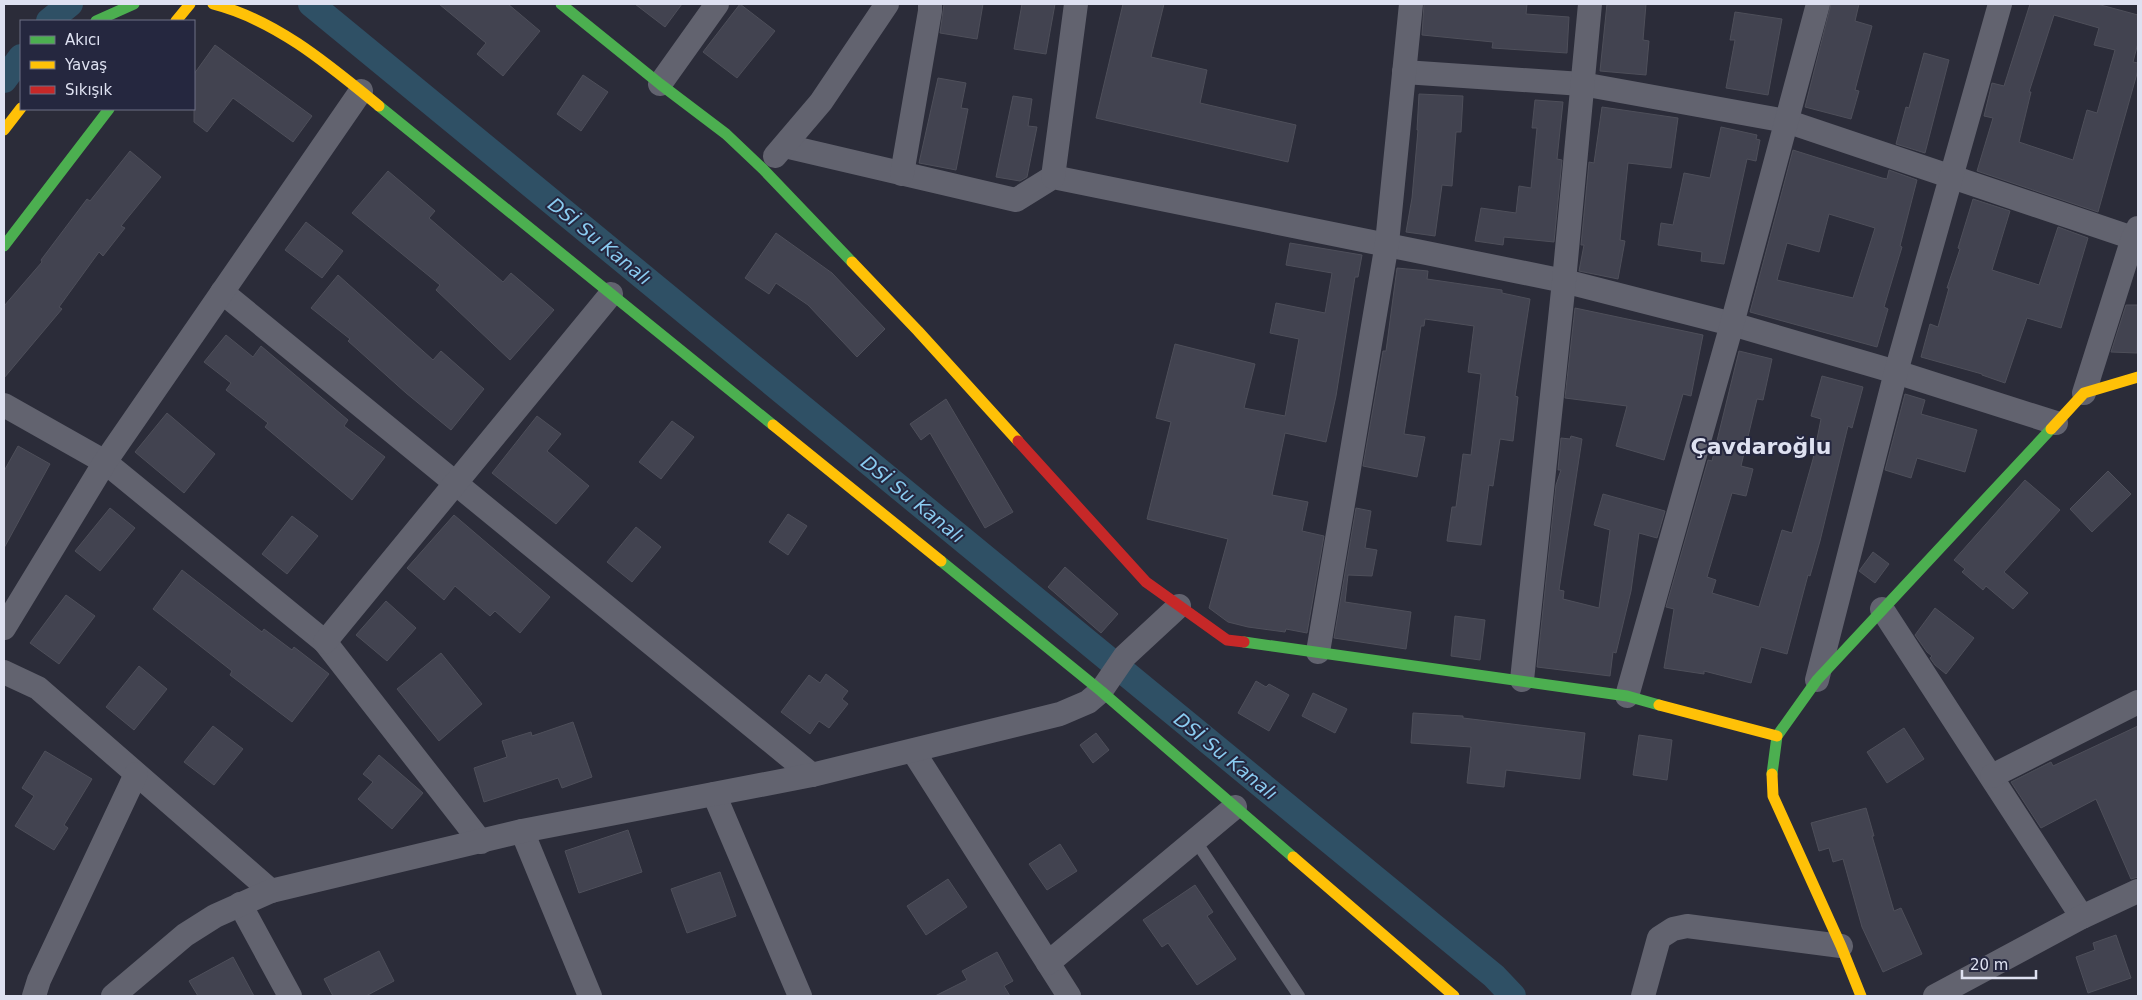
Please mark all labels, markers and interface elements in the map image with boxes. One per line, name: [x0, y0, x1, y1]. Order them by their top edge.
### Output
legend: [20, 20, 195, 110]
text: Akıcı: [65, 31, 101, 49]
text: Yavaş: [64, 56, 107, 74]
text: Sıkışık: [65, 81, 113, 99]
water label: DSİ Su Kanalı: [544, 193, 656, 289]
district label: Çavdaroğlu: [1691, 434, 1831, 459]
water label: DSİ Su Kanalı: [857, 451, 969, 547]
water label: DSİ Su Kanalı: [1170, 708, 1282, 804]
scale bar: [1962, 948, 2036, 980]
text: 20 m: [1970, 956, 2008, 974]

